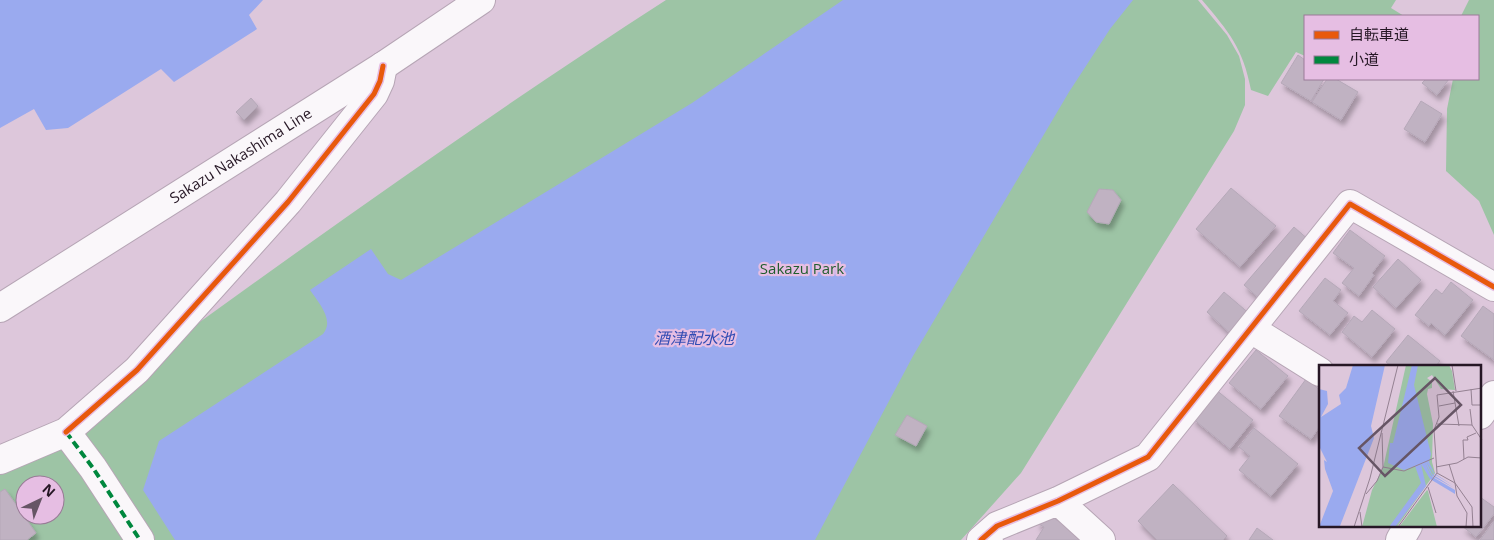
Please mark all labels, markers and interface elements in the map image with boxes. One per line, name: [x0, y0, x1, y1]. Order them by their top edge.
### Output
legend: [1304, 15, 1479, 80]
text: 自転車道: [1349, 24, 1409, 44]
text: 小道: [1349, 49, 1379, 69]
street label: Sakazu Nakashima Line: [166, 103, 315, 207]
park label: Sakazu Park: [760, 258, 844, 278]
water label: 酒津配水池: [654, 327, 736, 349]
inset map: [1319, 365, 1482, 528]
north arrow: [15, 475, 65, 525]
text: N: [39, 479, 60, 501]

